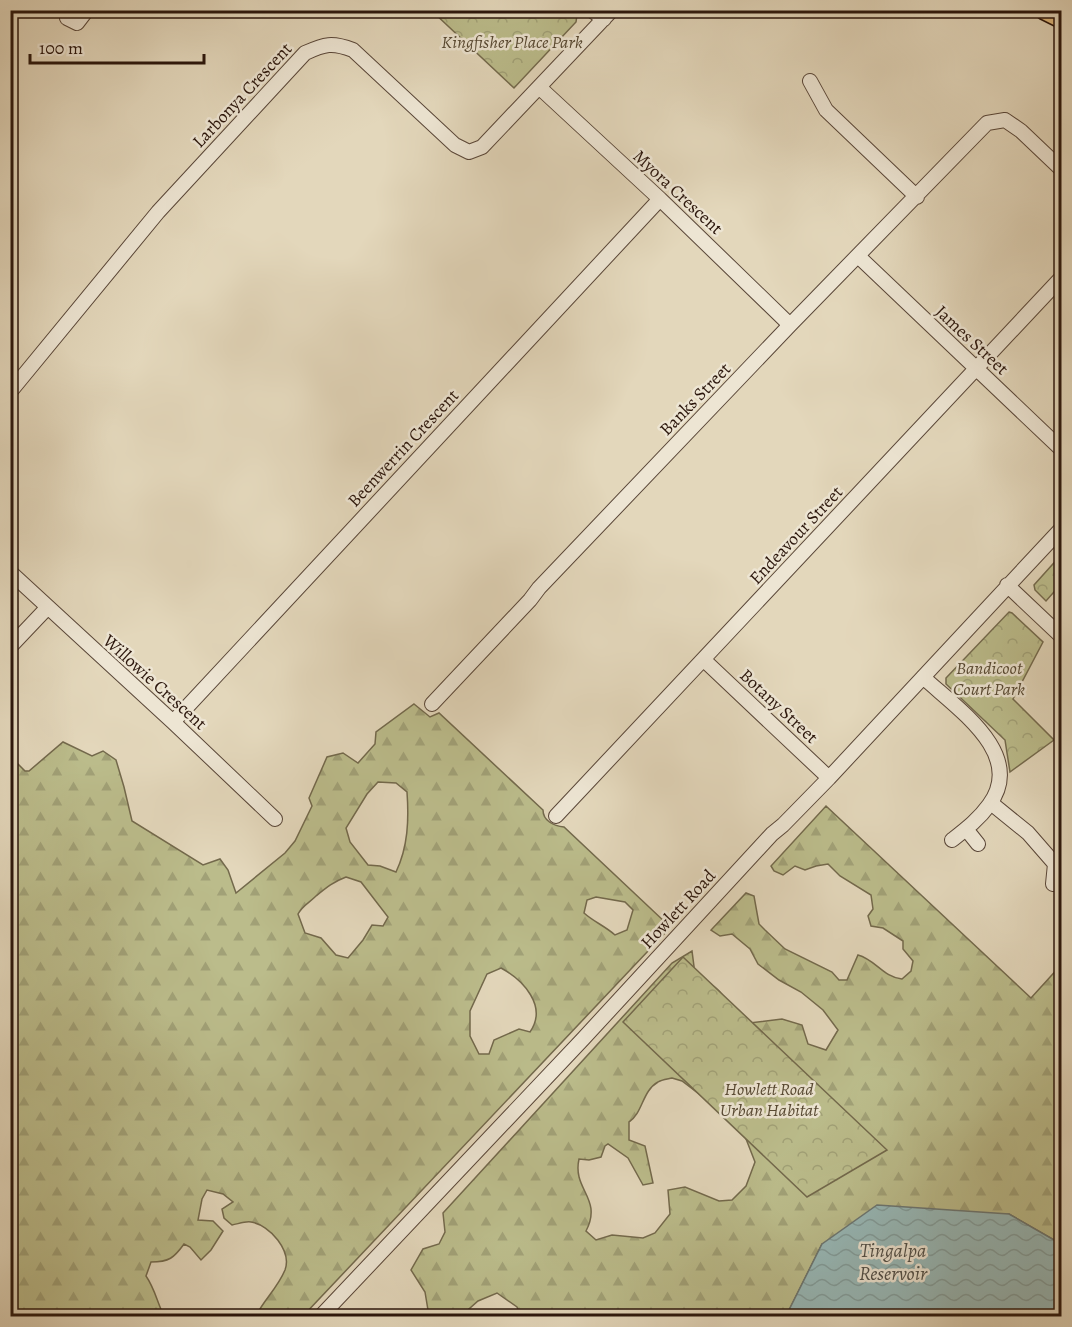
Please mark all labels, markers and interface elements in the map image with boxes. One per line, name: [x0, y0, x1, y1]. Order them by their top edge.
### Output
scale bar: [30, 27, 204, 65]
park label: Kingfisher Place Park: [441, 30, 583, 54]
text: 100 m: [39, 36, 83, 60]
street label: Larbonya Crescent: [187, 37, 297, 153]
street label: Myora Crescent: [628, 144, 728, 240]
street label: James Street: [930, 300, 1014, 380]
street label: Banks Street: [654, 357, 736, 441]
street label: Beenwerrin Crescent: [342, 384, 464, 512]
street label: Endeavour Street: [744, 480, 848, 590]
street label: Willowie Crescent: [97, 628, 212, 735]
park label: Bandicoot Court Park: [953, 656, 1025, 701]
street label: Botany Street: [735, 663, 824, 749]
street label: Howlett Road: [635, 864, 721, 954]
park label: Howlett Road Urban Habitat: [720, 1077, 819, 1122]
water label: Tingalpa Reservoir: [859, 1237, 928, 1287]

